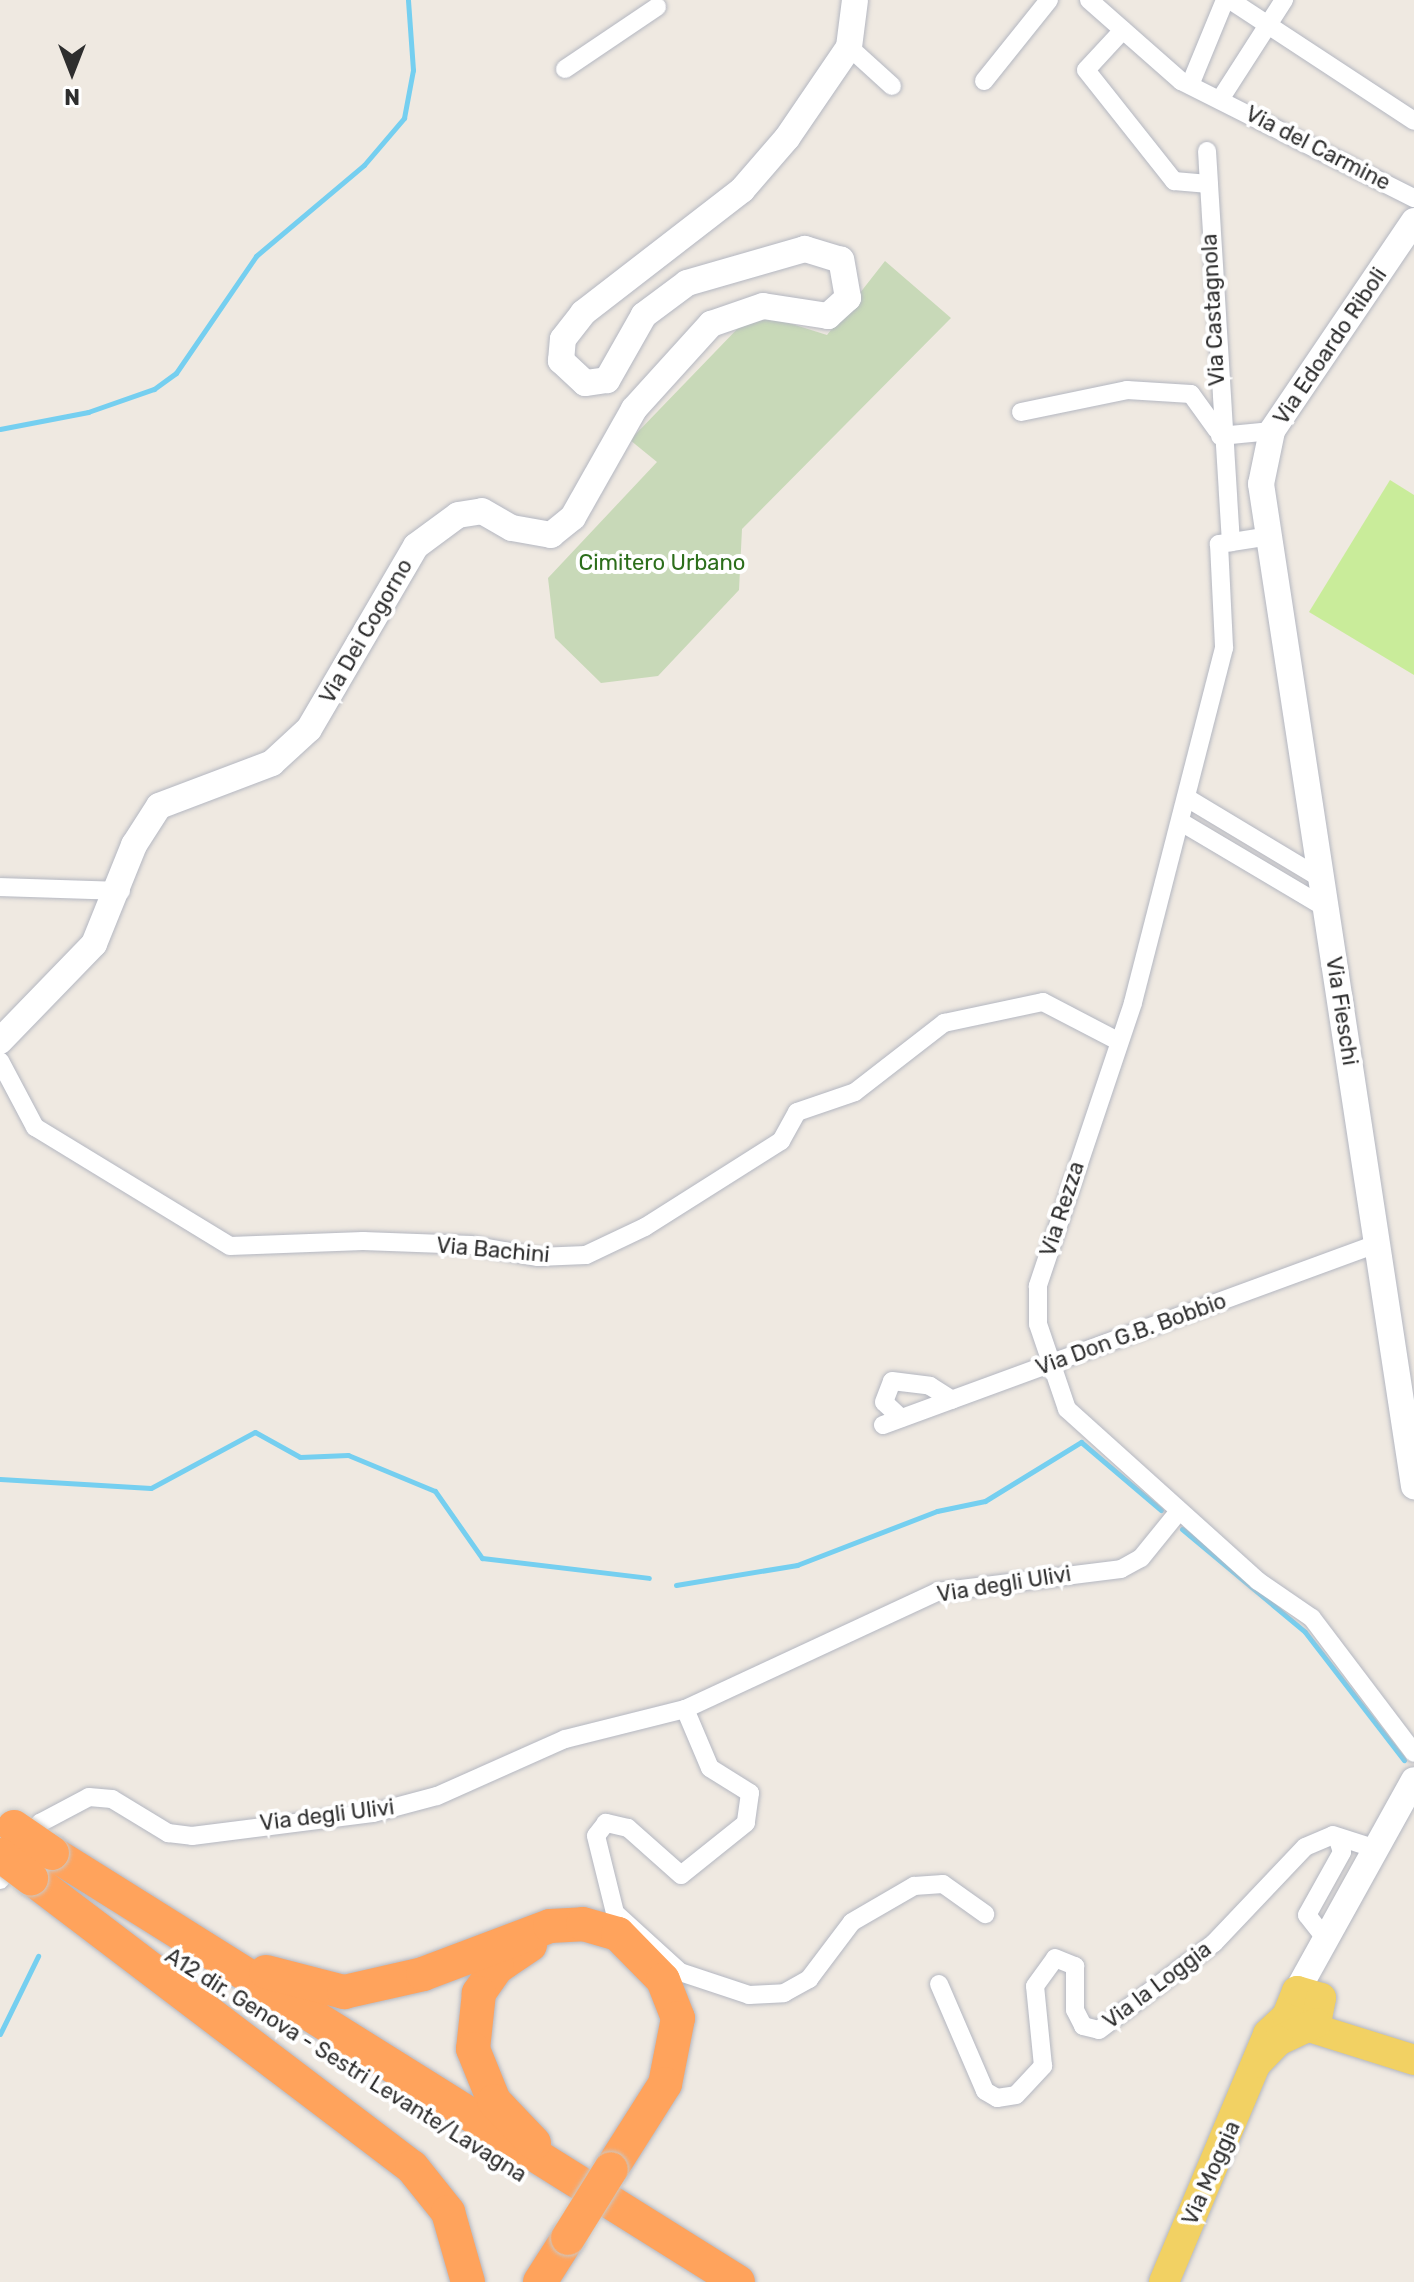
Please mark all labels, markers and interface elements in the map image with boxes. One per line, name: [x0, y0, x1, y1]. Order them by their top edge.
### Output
north arrow: [32, 32, 112, 112]
text: N: [64, 83, 80, 110]
street label: Via del Carmine: [1241, 100, 1395, 196]
street label: Via Castagnola: [1196, 233, 1230, 387]
street label: Via Edoardo Riboli: [1268, 263, 1392, 429]
park label: Cimitero Urbano: [579, 550, 745, 576]
street label: Via Dei Cogorno: [314, 554, 418, 708]
street label: Via Fieschi: [1320, 955, 1364, 1067]
street label: Via Rezza: [1034, 1158, 1090, 1260]
street label: Via Bachini: [435, 1232, 551, 1268]
street label: Via Don G.B. Bobbio: [1032, 1287, 1230, 1381]
street label: Via degli Ulivi: [935, 1560, 1073, 1608]
street label: Via degli Ulivi: [258, 1794, 396, 1836]
street label: Via la Loggia: [1098, 1936, 1216, 2034]
street label: A12 dir. Genova - Sestri Levante/Lavagna: [160, 1942, 532, 2188]
street label: Via Moggia: [1176, 2117, 1246, 2229]

